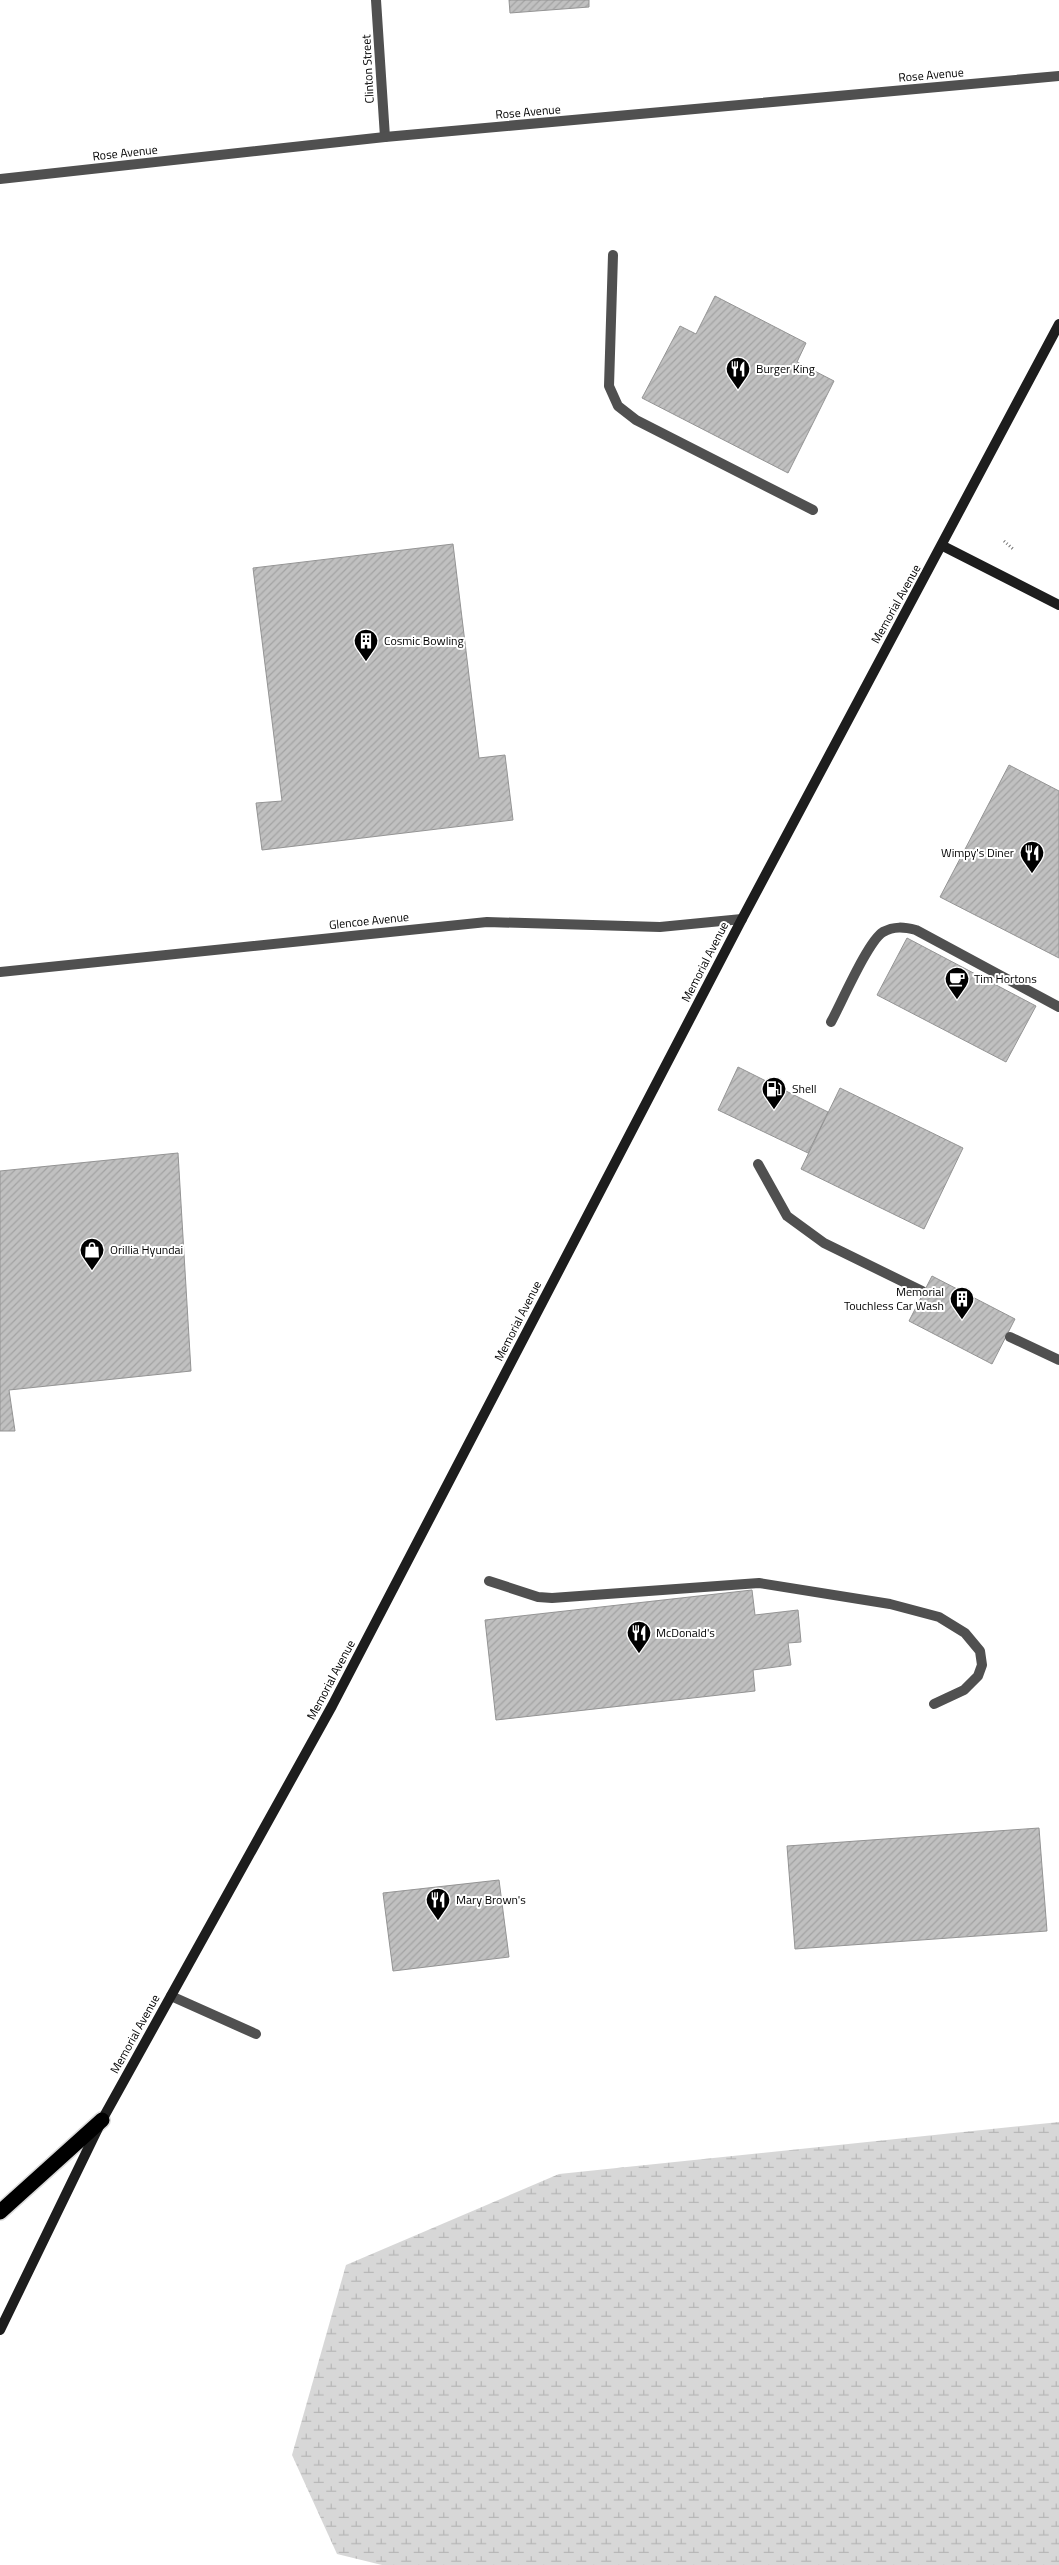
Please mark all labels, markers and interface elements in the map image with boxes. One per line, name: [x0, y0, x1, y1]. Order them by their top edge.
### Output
street label: Clinton Street: [356, 33, 379, 104]
street label: Rose Avenue: [898, 62, 964, 87]
street label: Rose Avenue: [495, 99, 561, 124]
street label: Rose Avenue: [91, 140, 158, 165]
restaurant icon: Burger King: [725, 356, 751, 390]
place label: Burger King: [756, 359, 815, 378]
street label: Memorial Avenue: [866, 561, 925, 647]
building icon: Cosmic Bowling: [353, 628, 379, 662]
place label: Cosmic Bowling: [384, 631, 464, 650]
restaurant icon: Wimpy's Diner: [1019, 840, 1045, 874]
place label: Wimpy's Diner: [941, 843, 1014, 862]
street label: Glencoe Avenue: [328, 907, 410, 934]
street label: Memorial Avenue: [676, 918, 733, 1005]
cafe icon: Tim Hortons: [944, 966, 970, 1000]
place label: Tim Hortons: [974, 969, 1037, 988]
fuel station icon: Shell: [761, 1076, 787, 1110]
place label: Shell: [792, 1079, 817, 1098]
shop icon: Orillia Hyundai: [79, 1237, 105, 1271]
place label: Orillia Hyundai: [110, 1240, 183, 1259]
street label: Memorial Avenue: [489, 1277, 546, 1364]
place label: Memorial Touchless Car Wash: [844, 1282, 944, 1315]
building icon: Memorial Touchless Car Wash: [949, 1286, 975, 1320]
restaurant icon: McDonald's: [626, 1620, 652, 1654]
place label: McDonald's: [656, 1623, 715, 1642]
street label: Memorial Avenue: [301, 1636, 360, 1723]
restaurant icon: Mary Brown's: [425, 1887, 451, 1921]
place label: Mary Brown's: [456, 1890, 526, 1909]
street label: Memorial Avenue: [105, 1991, 164, 2077]

